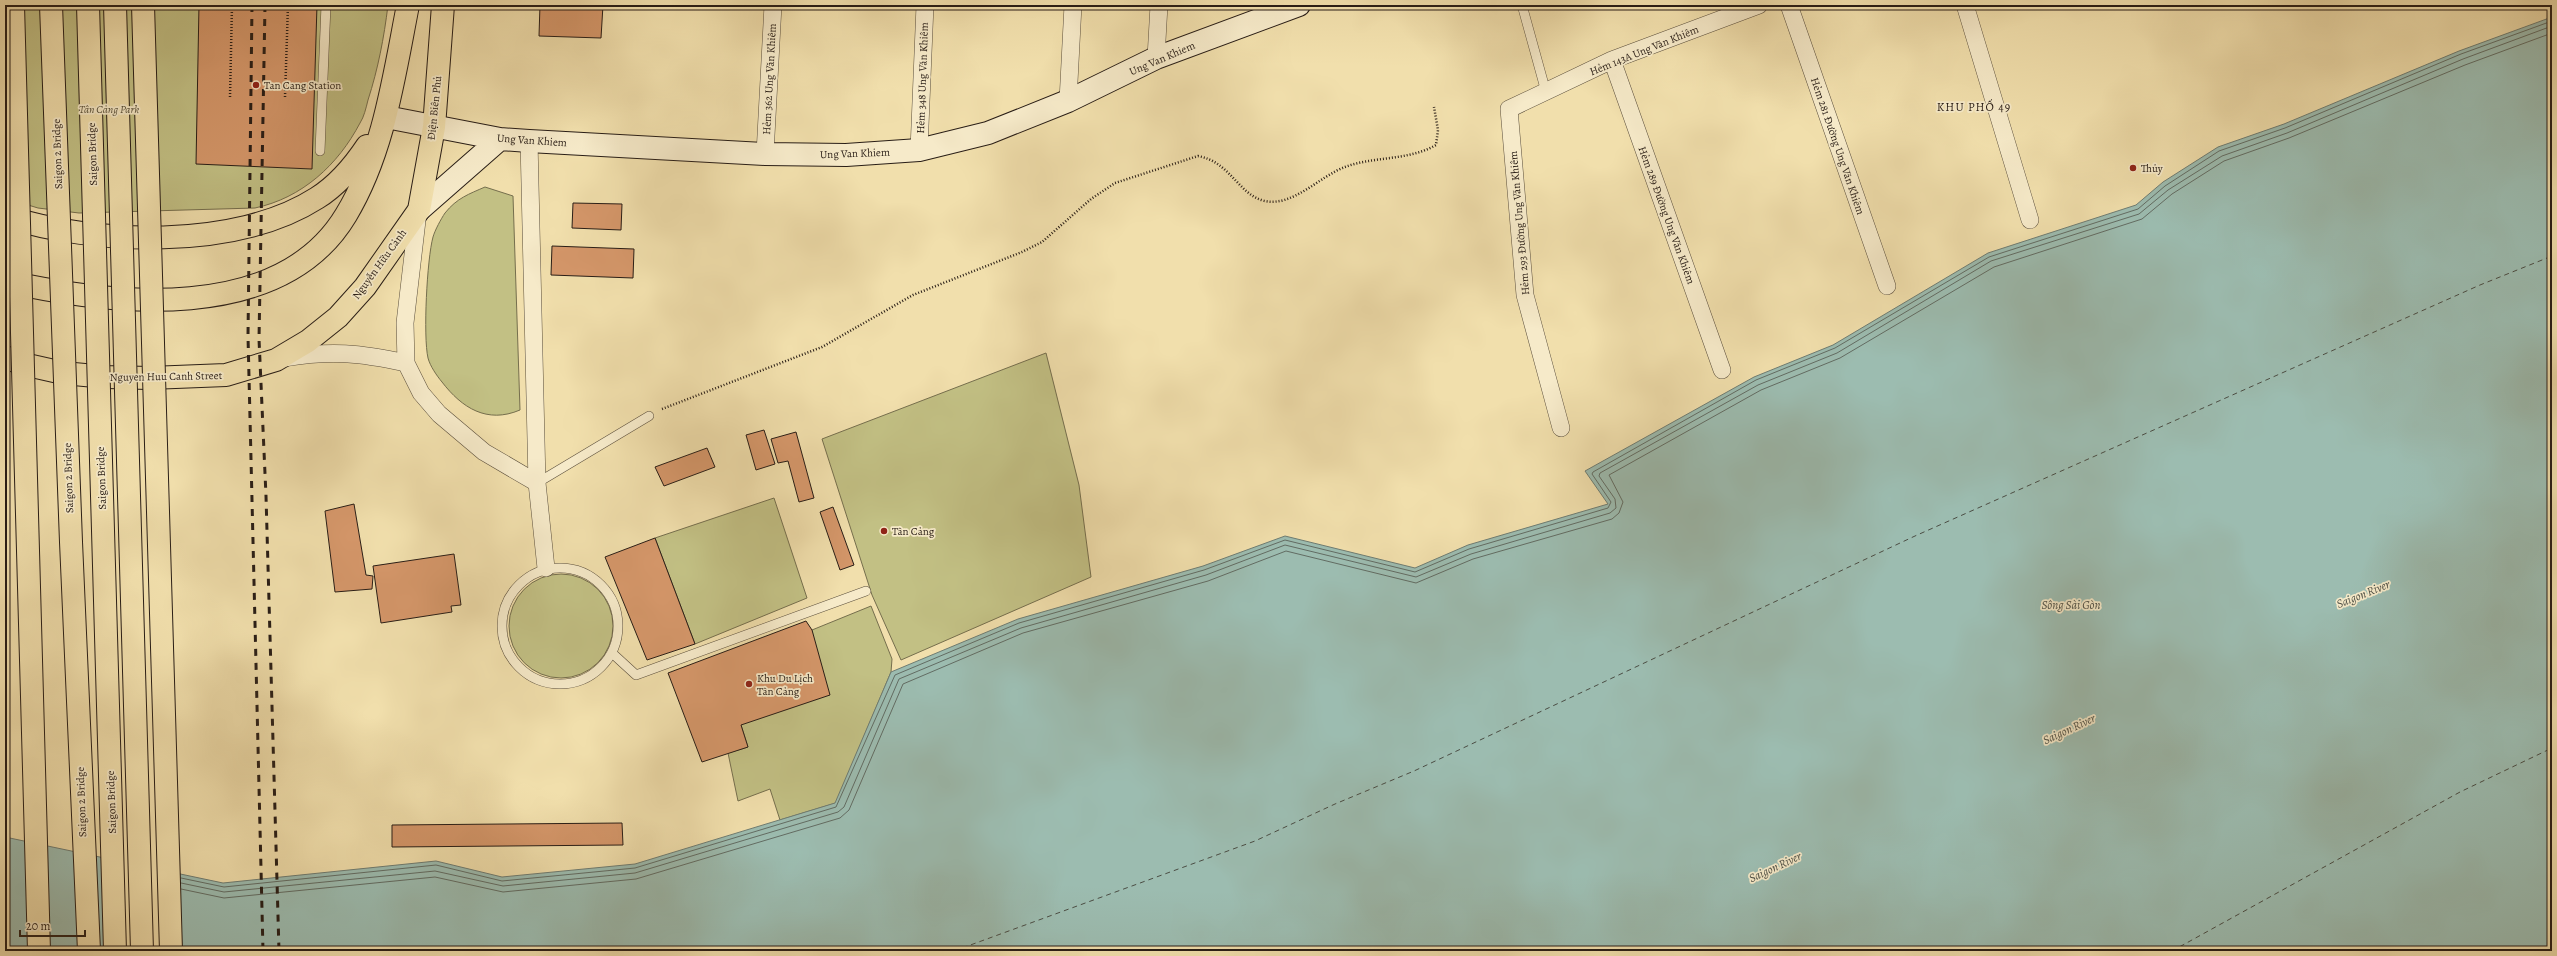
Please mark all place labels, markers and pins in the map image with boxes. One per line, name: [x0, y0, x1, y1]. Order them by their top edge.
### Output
place label: Tan Cang Station: [264, 78, 341, 93]
marker: Tan Cang Station: [251, 80, 261, 90]
place label: Thủy: [2141, 161, 2163, 176]
marker: Thủy: [2128, 163, 2138, 173]
place label: Tân Cảng: [892, 524, 935, 539]
marker: Tân Cảng: [879, 526, 889, 536]
place label: Khu Du Lịch Tân Cảng: [757, 671, 813, 699]
marker: Khu Du Lịch Tân Cảng: [744, 679, 754, 689]

